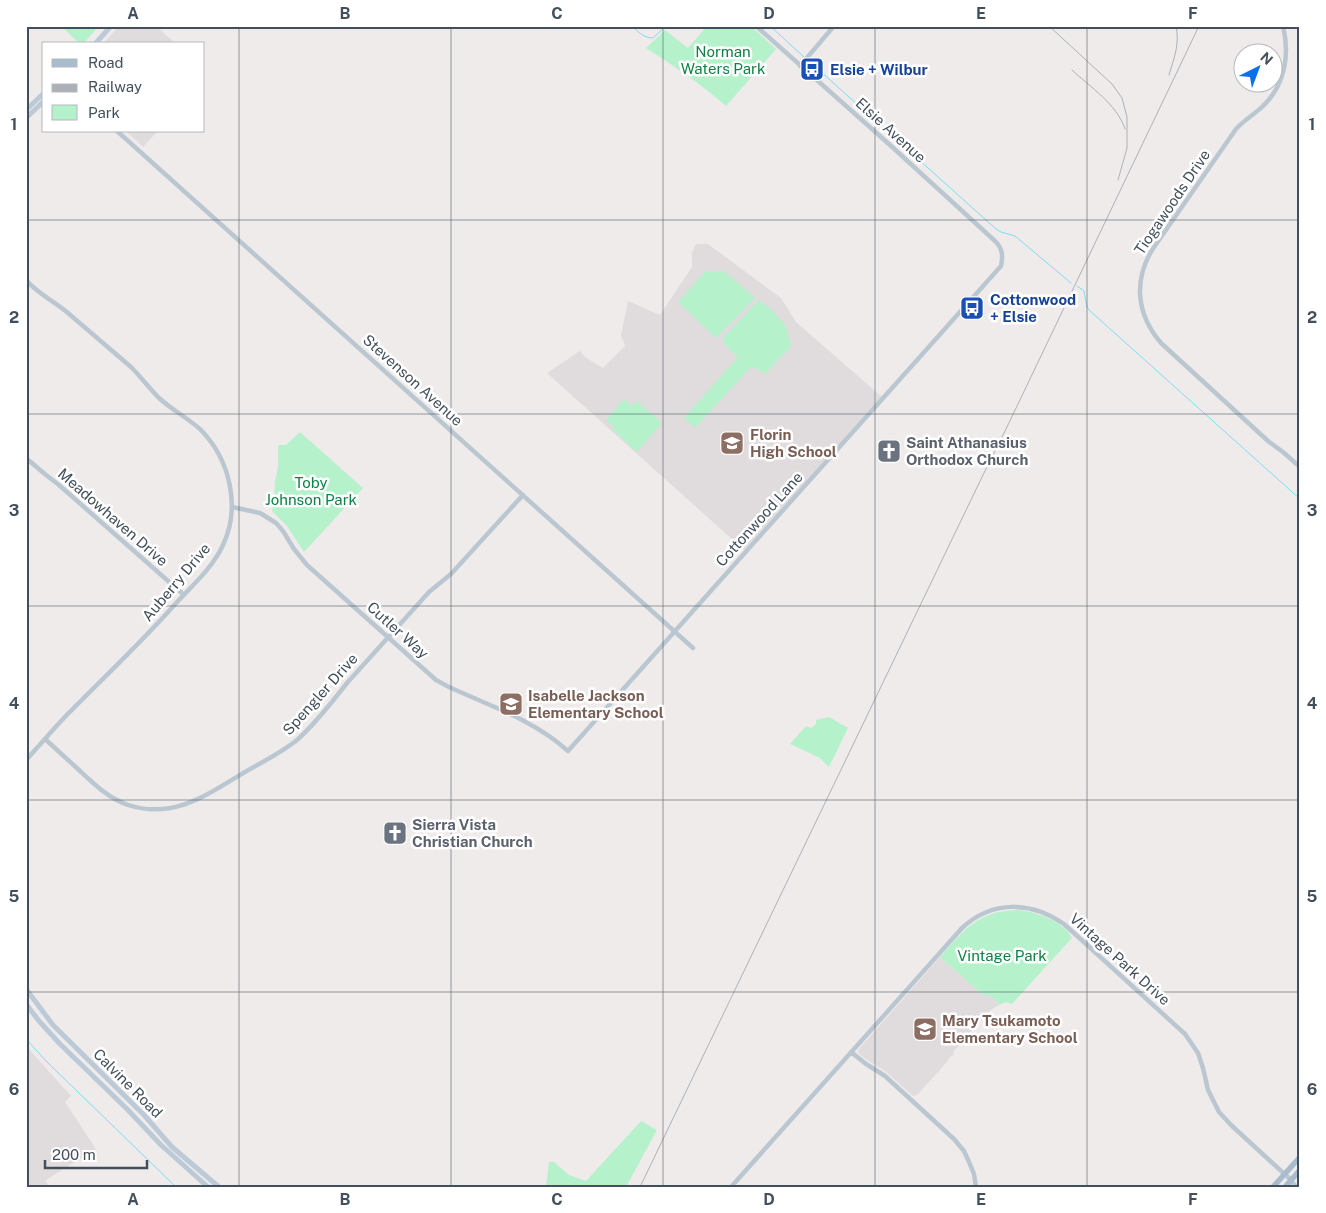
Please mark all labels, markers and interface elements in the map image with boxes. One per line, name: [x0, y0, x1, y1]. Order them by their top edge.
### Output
text: A: [127, 4, 139, 23]
text: B: [340, 4, 351, 23]
text: C: [551, 4, 563, 23]
text: D: [763, 4, 775, 23]
text: E: [976, 4, 986, 23]
text: F: [1188, 4, 1198, 23]
legend: [42, 42, 205, 132]
north arrow: [1234, 42, 1284, 92]
park label: Norman Waters Park: [681, 43, 765, 77]
text: N: [1257, 49, 1276, 68]
text: Road: [88, 54, 124, 71]
bus stop icon: Elsie + Wilbur: [799, 56, 825, 82]
place label: Elsie + Wilbur: [830, 61, 928, 78]
text: Railway: [88, 78, 142, 95]
street label: Elsie Avenue: [853, 94, 929, 166]
text: Park: [88, 104, 120, 121]
text: 1: [11, 115, 17, 134]
text: 1: [1309, 115, 1315, 134]
street label: Tiogawoods Drive: [1131, 146, 1213, 258]
place label: Cottonwood + Elsie: [990, 291, 1076, 325]
bus stop icon: Cottonwood + Elsie: [959, 295, 985, 321]
text: 2: [9, 308, 19, 327]
text: 2: [1307, 308, 1317, 327]
street label: Stevenson Avenue: [360, 331, 466, 429]
place label: Florin High School: [750, 426, 837, 460]
school or university icon: Florin High School: [719, 430, 745, 456]
place label: Saint Athanasius Orthodox Church: [906, 434, 1028, 468]
church icon: Saint Athanasius Orthodox Church: [876, 438, 902, 464]
street label: Meadowhaven Drive: [55, 465, 171, 569]
street label: Cottonwood Lane: [712, 468, 806, 570]
park label: Toby Johnson Park: [265, 474, 357, 508]
text: 3: [9, 501, 19, 520]
text: 3: [1307, 501, 1317, 520]
street label: Auberry Drive: [139, 540, 213, 624]
street label: Cutler Way: [364, 598, 432, 662]
street label: Spengler Drive: [279, 650, 361, 738]
place label: Isabelle Jackson Elementary School: [528, 687, 664, 721]
school or university icon: Isabelle Jackson Elementary School: [498, 691, 524, 717]
text: 4: [9, 694, 20, 713]
text: 4: [1307, 694, 1318, 713]
place label: Sierra Vista Christian Church: [412, 816, 533, 850]
church icon: Sierra Vista Christian Church: [382, 820, 408, 846]
text: 5: [9, 887, 20, 906]
text: 5: [1307, 887, 1318, 906]
street label: Vintage Park Drive: [1066, 910, 1174, 1008]
park label: Vintage Park: [957, 947, 1047, 964]
place label: Mary Tsukamoto Elementary School: [942, 1012, 1078, 1046]
school or university icon: Mary Tsukamoto Elementary School: [912, 1016, 938, 1042]
street label: Calvine Road: [90, 1045, 166, 1121]
text: 6: [9, 1080, 19, 1099]
text: 6: [1307, 1080, 1317, 1099]
scale bar: [45, 1138, 148, 1170]
text: 200 m: [52, 1146, 96, 1163]
text: A: [127, 1190, 139, 1209]
text: B: [340, 1190, 351, 1209]
text: C: [551, 1190, 563, 1209]
text: D: [763, 1190, 775, 1209]
text: E: [976, 1190, 986, 1209]
text: F: [1188, 1190, 1198, 1209]

